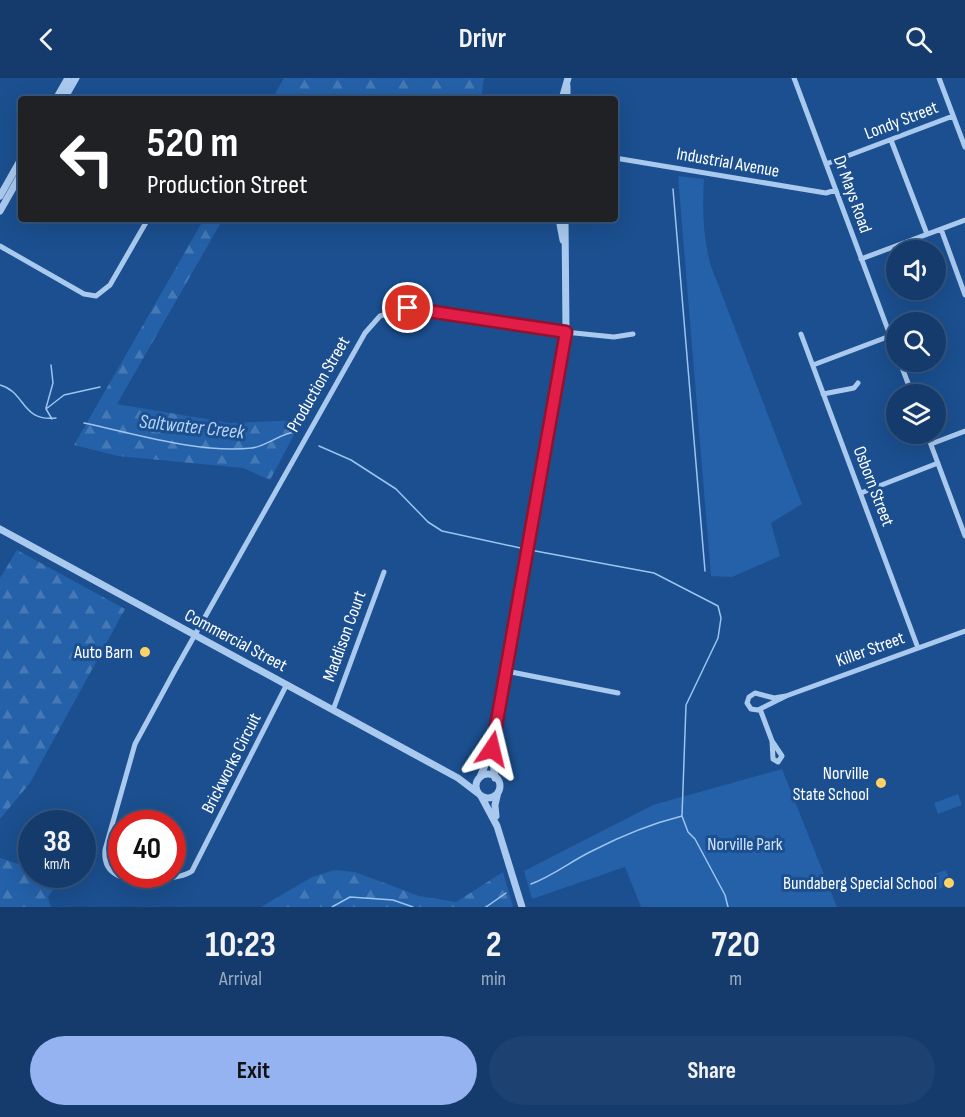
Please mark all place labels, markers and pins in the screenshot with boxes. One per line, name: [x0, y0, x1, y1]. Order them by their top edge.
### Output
pin: [382, 282, 433, 333]
place label: Auto Barn: [73, 642, 133, 663]
marker: Auto Barn: [138, 645, 152, 659]
place label: Norville State School: [793, 763, 869, 805]
marker: Norville State School: [874, 776, 888, 790]
place label: Bundaberg Special School: [783, 873, 937, 894]
marker: Bundaberg Special School: [942, 876, 956, 890]

